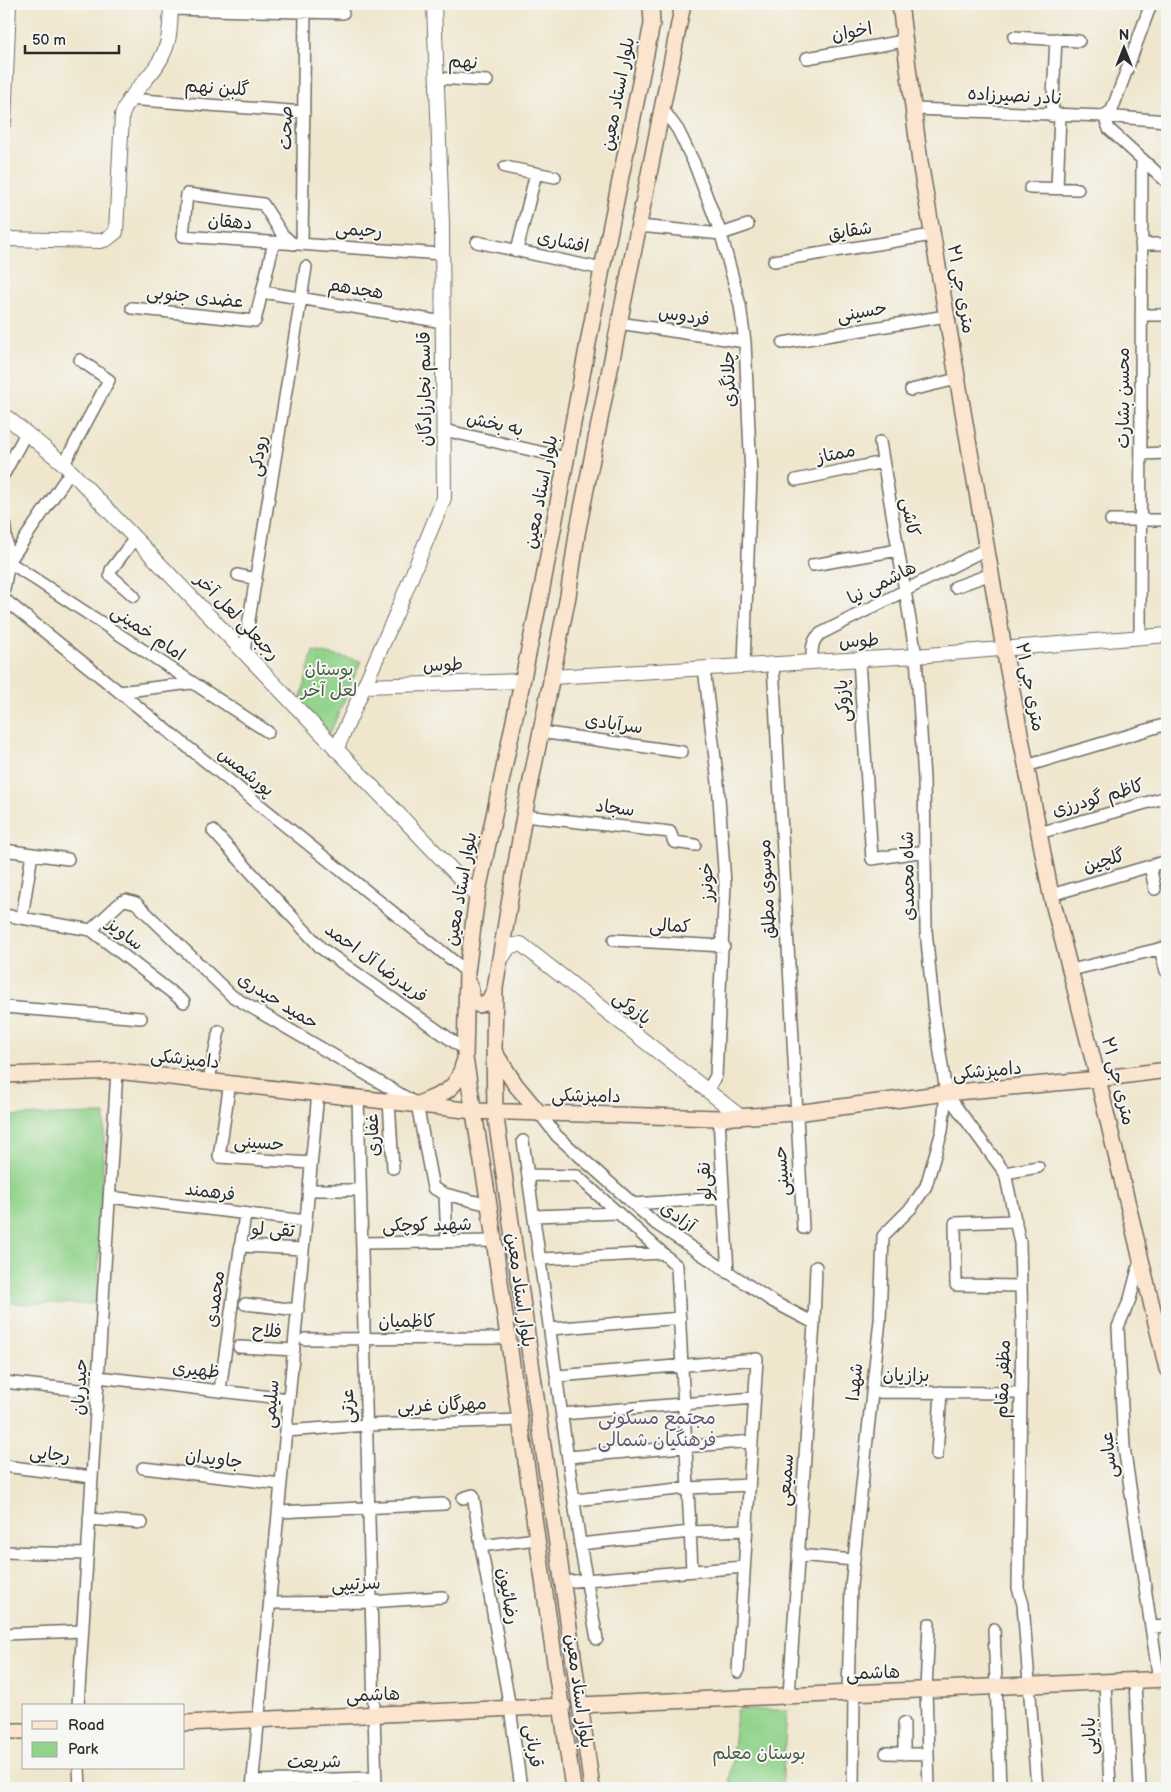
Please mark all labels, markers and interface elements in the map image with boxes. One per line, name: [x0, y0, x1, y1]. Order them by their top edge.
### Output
street label: اخوان: [830, 18, 874, 46]
scale bar: [25, 22, 119, 54]
north arrow: [1098, 22, 1148, 72]
text: N: [1119, 27, 1129, 44]
text: 50 m: [32, 31, 66, 50]
street label: بلوار استاد معین: [597, 35, 639, 153]
street label: نهم: [447, 51, 478, 76]
street label: گلبن نهم: [184, 75, 250, 104]
street label: نادر نصیرزاده: [967, 83, 1063, 109]
street label: صحت: [275, 106, 297, 150]
street label: دهقان: [207, 210, 253, 234]
street label: شقایق: [826, 217, 874, 245]
street label: رحیمی: [335, 218, 383, 242]
street label: افشاری: [535, 226, 591, 258]
street label: ۲۱ متری جی: [943, 243, 979, 335]
street label: هجدهم: [326, 274, 385, 307]
street label: عضدی جنوبی: [145, 281, 244, 314]
street label: حسینی: [835, 297, 889, 327]
street label: فردوس: [657, 302, 711, 330]
street label: قاسم نجارزادگان: [413, 331, 440, 447]
street label: محسن بشارت: [1113, 347, 1134, 449]
street label: چلانگری: [718, 350, 741, 408]
street label: به بخش: [465, 407, 525, 441]
street label: بلوار استاد معین: [520, 433, 562, 551]
street label: رودکی: [244, 434, 272, 478]
street label: ممتاز: [813, 440, 857, 469]
street label: کاشی: [896, 496, 924, 538]
street label: هاشمی نیا: [844, 557, 920, 609]
street label: رجبعلی لعل آخر: [189, 568, 284, 665]
street label: امام خمینی: [105, 601, 189, 668]
street label: طوس: [838, 629, 880, 653]
street label: ۲۱ متری جی: [1011, 641, 1049, 733]
street label: طوس: [423, 654, 463, 676]
park label: بوستان لعل آخر: [299, 659, 357, 701]
street label: پازوکی: [831, 679, 856, 723]
street label: سرآبادی: [584, 710, 644, 738]
street label: پورشمس: [213, 743, 278, 802]
street label: کاظم گودرزی: [1050, 775, 1147, 824]
street label: سجاد: [594, 795, 636, 821]
street label: بلوار استاد معین: [441, 830, 481, 948]
street label: شاه محمدی: [897, 831, 919, 921]
street label: موسوی مطلق: [754, 839, 780, 939]
street label: گلچین: [1081, 845, 1128, 878]
street label: خونرز: [696, 862, 718, 904]
street label: ساویز: [101, 912, 148, 955]
street label: کمالی: [649, 914, 691, 938]
street label: فریدرضا آل احمد: [321, 919, 431, 1007]
street label: حمید حیدری: [234, 968, 322, 1034]
street label: پازوکی: [608, 986, 655, 1030]
street label: ۲۱ متری جی: [1097, 1035, 1139, 1127]
street label: دامپزشکی: [149, 1045, 221, 1074]
street label: دامپزشکی: [951, 1058, 1023, 1085]
street label: دامپزشکی: [551, 1085, 621, 1108]
street label: غفاری: [361, 1113, 385, 1157]
street label: حسینی: [233, 1131, 285, 1155]
street label: حسینی: [770, 1145, 794, 1197]
street label: نقی‌لو: [694, 1161, 718, 1202]
street label: فرهمند: [184, 1178, 236, 1206]
street label: آزادی: [656, 1197, 701, 1238]
street label: شهید کوچکی: [382, 1214, 472, 1237]
street label: تقی لو: [250, 1218, 296, 1243]
street label: بلوار استاد معین: [502, 1231, 538, 1349]
street label: محمدی: [201, 1269, 229, 1329]
street label: کاظمیان: [378, 1311, 436, 1332]
street label: فلاح: [251, 1319, 283, 1344]
street label: مظفر مقام: [991, 1339, 1018, 1419]
street label: ظهیری: [171, 1357, 221, 1383]
street label: حیدریان: [68, 1358, 92, 1416]
street label: شهدا: [843, 1362, 867, 1402]
street label: بزازیان: [883, 1365, 929, 1386]
street label: سلیمی: [258, 1379, 284, 1429]
street label: عزتی: [337, 1389, 359, 1423]
street label: مهرگان غربی: [397, 1393, 487, 1417]
district label: مجتمع مسکونی فرهنگیان شمالی: [598, 1407, 716, 1452]
street label: عباسی: [1096, 1431, 1122, 1479]
street label: رجایی: [29, 1441, 71, 1467]
street label: جاویدان: [184, 1445, 244, 1473]
street label: سمیعی: [774, 1453, 798, 1507]
street label: رضائیون: [493, 1566, 523, 1626]
street label: سرتیپی: [331, 1573, 381, 1596]
street label: بلوار استاد معین: [561, 1632, 597, 1750]
street label: هاشمی: [846, 1662, 900, 1684]
street label: هاشمی: [346, 1684, 400, 1706]
legend: [22, 1704, 185, 1770]
text: Road: [68, 1716, 104, 1735]
street label: بابایی: [1079, 1716, 1101, 1756]
street label: قربانی: [520, 1723, 546, 1769]
text: Park: [68, 1740, 99, 1759]
park label: بوستان معلم: [712, 1743, 806, 1767]
street label: شریعت: [287, 1751, 341, 1773]

